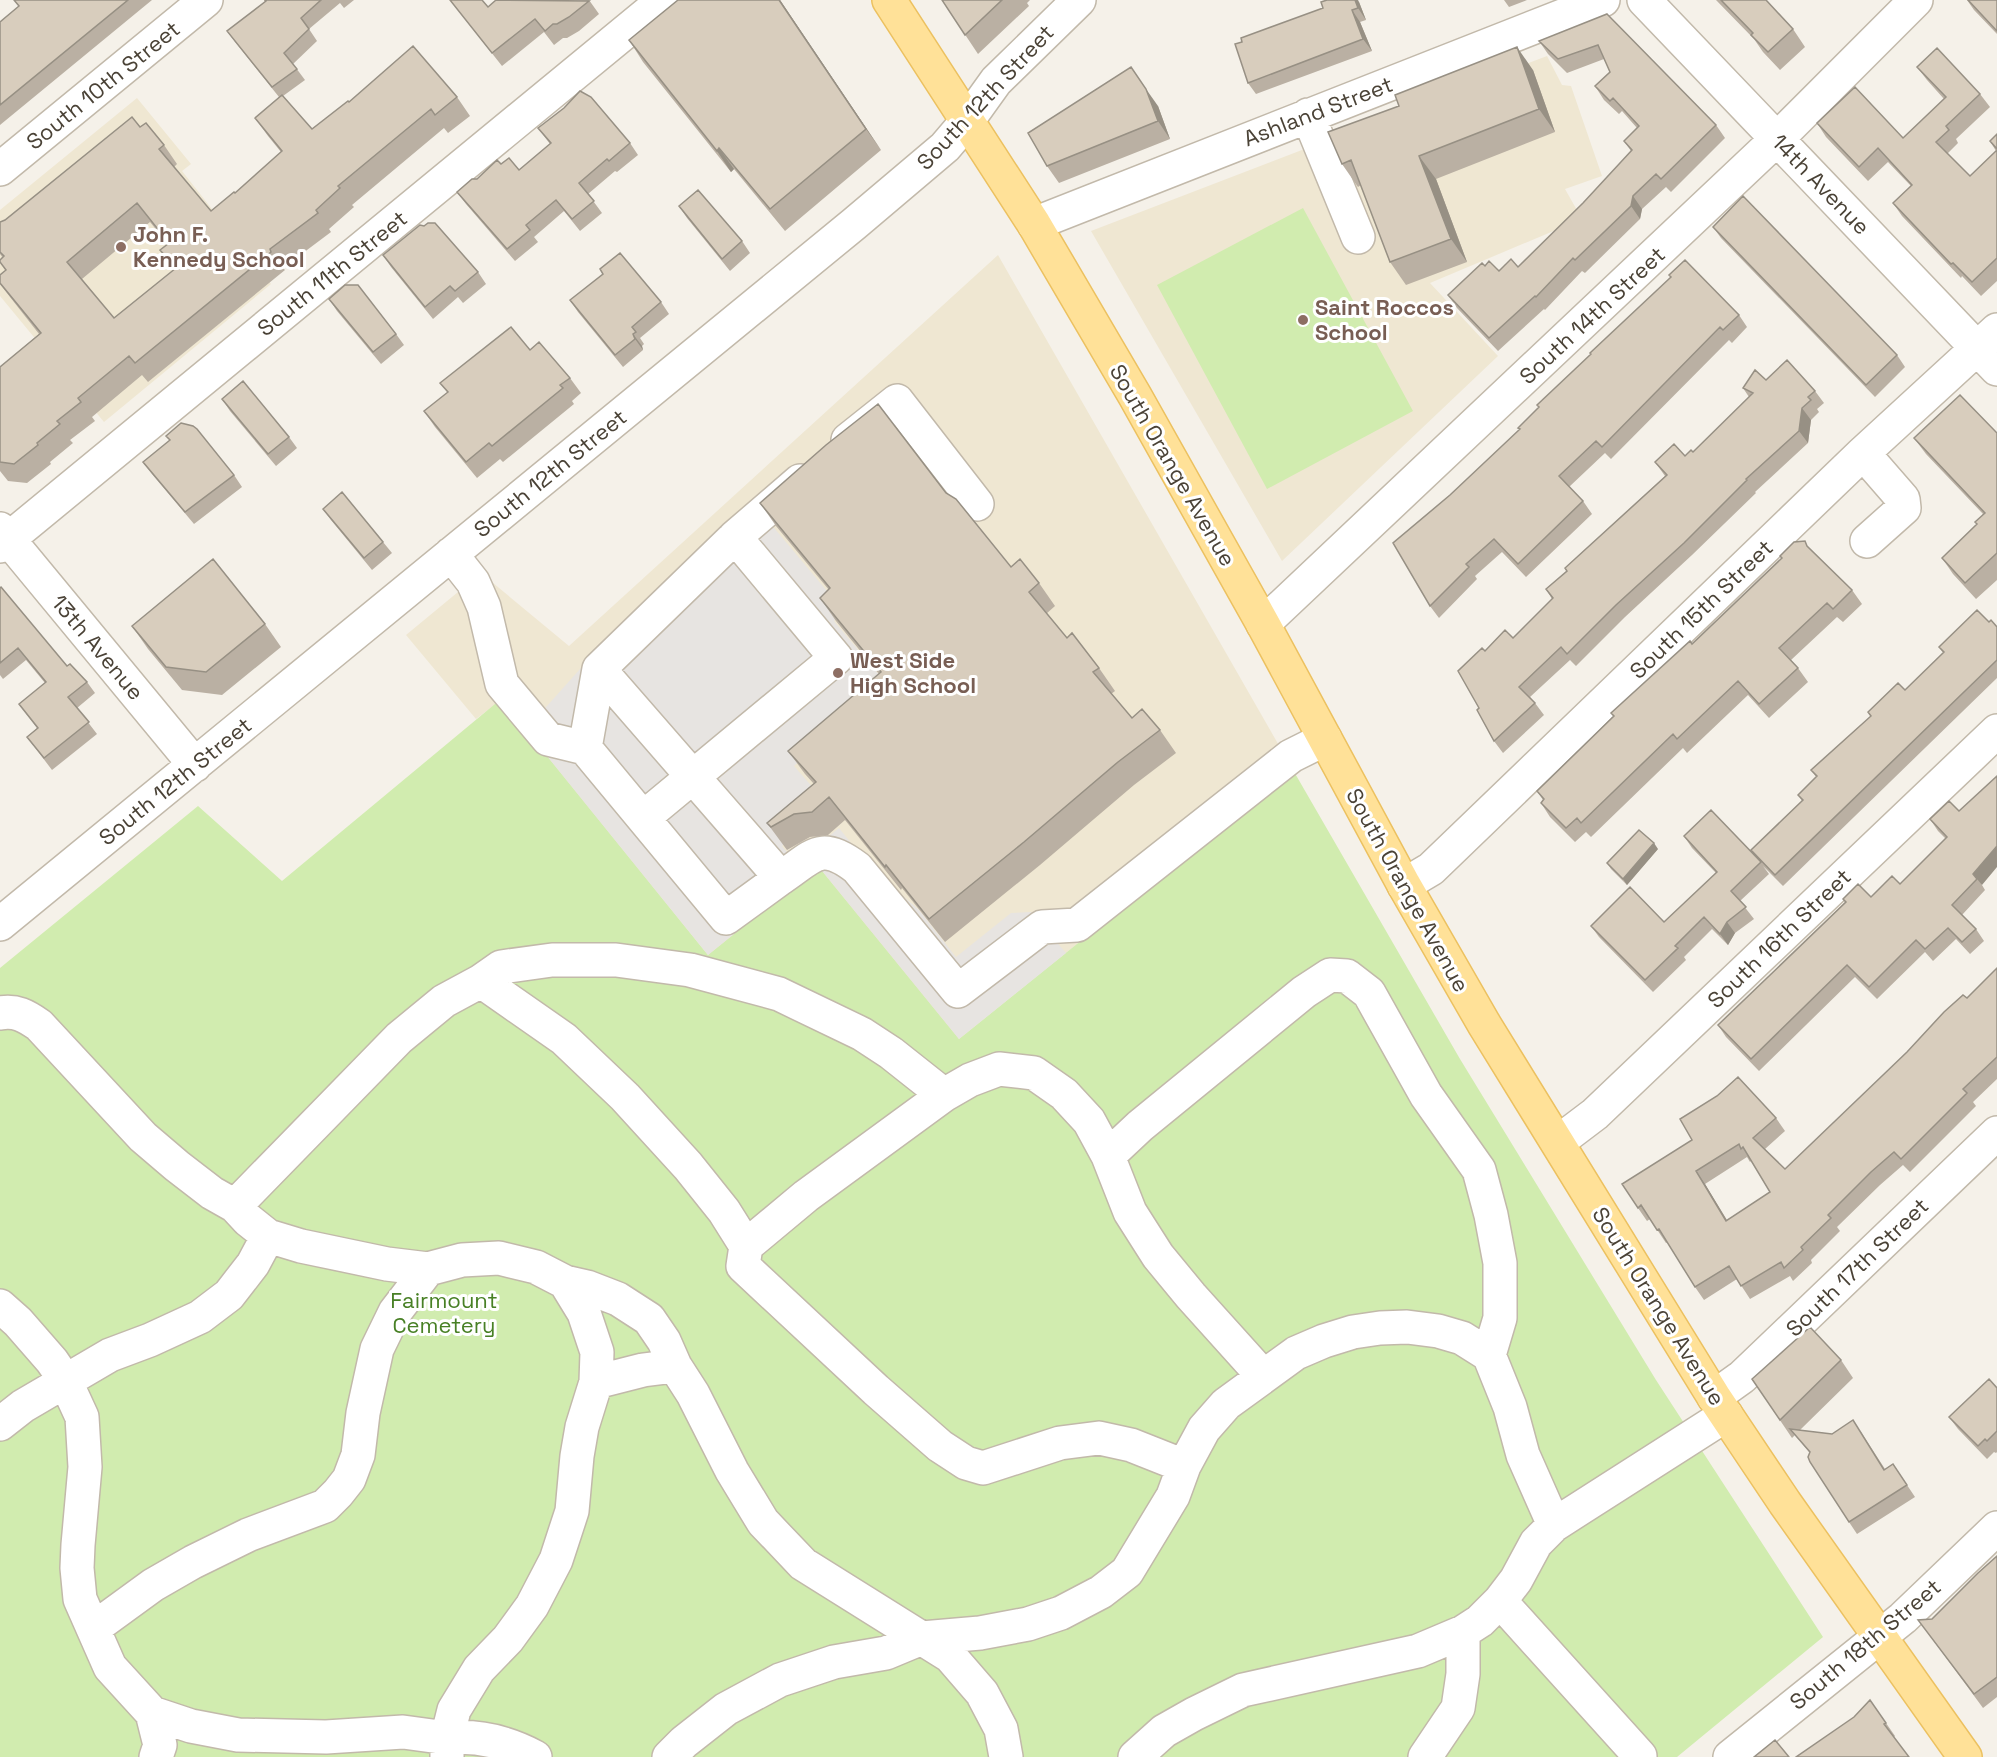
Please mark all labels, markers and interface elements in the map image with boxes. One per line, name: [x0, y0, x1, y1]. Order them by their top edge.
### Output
street label: South 10th Street: [21, 14, 185, 156]
street label: South 12th Street: [910, 18, 1060, 176]
street label: Ashland Street: [1239, 70, 1397, 152]
street label: 14th Avenue: [1766, 128, 1876, 240]
street label: South 11th Street: [251, 204, 413, 342]
place label: John F. Kennedy School: [133, 220, 305, 273]
marker: John F. Kennedy School: [114, 240, 128, 254]
street label: South 14th Street: [1513, 240, 1671, 390]
place label: Saint Roccos School: [1315, 293, 1454, 346]
marker: Saint Roccos School: [1296, 313, 1310, 327]
street label: South Orange Avenue: [1104, 359, 1242, 571]
street label: South 12th Street: [468, 403, 632, 543]
street label: South 15th Street: [1623, 533, 1779, 685]
street label: 13th Avenue: [46, 589, 150, 705]
place label: West Side High School: [850, 646, 976, 699]
marker: West Side High School: [831, 666, 845, 680]
street label: South 12th Street: [93, 711, 257, 851]
street label: South Orange Avenue: [1340, 783, 1476, 997]
street label: South 16th Street: [1701, 862, 1857, 1014]
street label: South 17th Street: [1780, 1192, 1934, 1342]
street label: South Orange Avenue: [1587, 1202, 1731, 1410]
park label: Fairmount Cemetery: [390, 1286, 498, 1339]
street label: South 18th Street: [1784, 1572, 1946, 1716]

